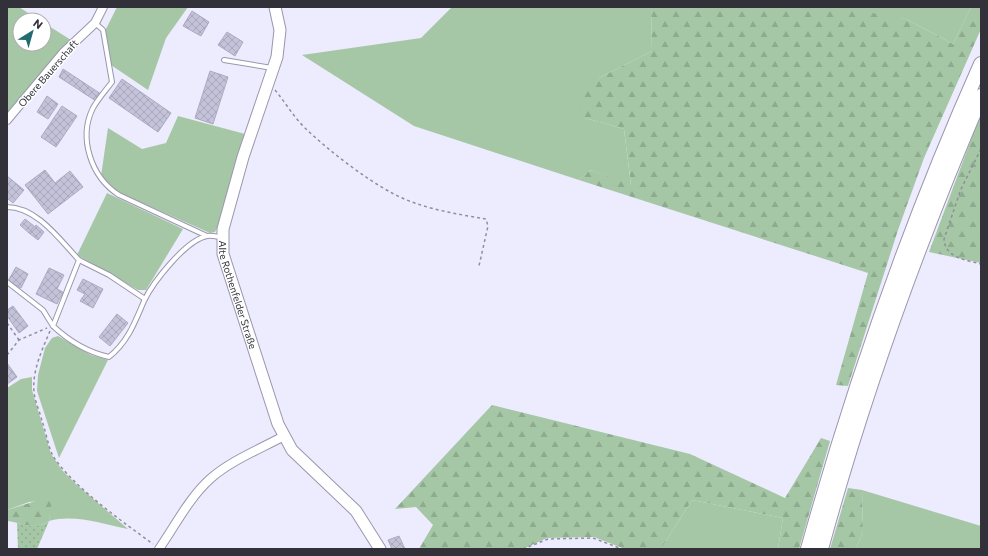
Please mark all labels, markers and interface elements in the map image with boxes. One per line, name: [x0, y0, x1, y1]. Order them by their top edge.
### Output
north arrow: [12, 12, 52, 52]
text: N: [31, 16, 46, 31]
street label: Obere Bauerschaft: [16, 37, 80, 109]
street label: Alte Rothenfelder Straße: [217, 241, 259, 350]

